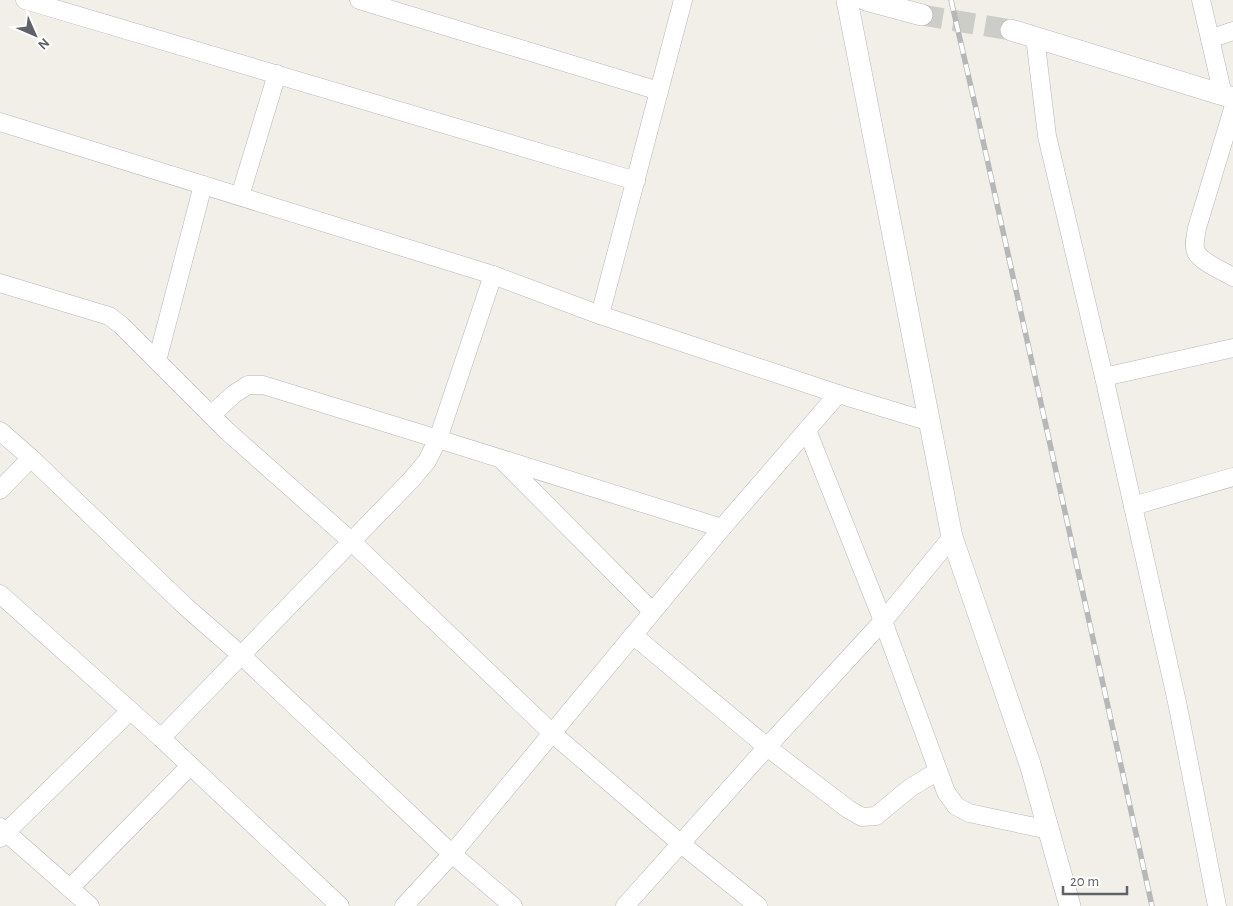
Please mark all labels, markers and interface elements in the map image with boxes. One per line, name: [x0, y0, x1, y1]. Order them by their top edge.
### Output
north arrow: [10, 10, 60, 60]
text: N: [35, 35, 52, 52]
scale bar: [1063, 864, 1127, 896]
text: 20 m: [1070, 874, 1099, 889]

